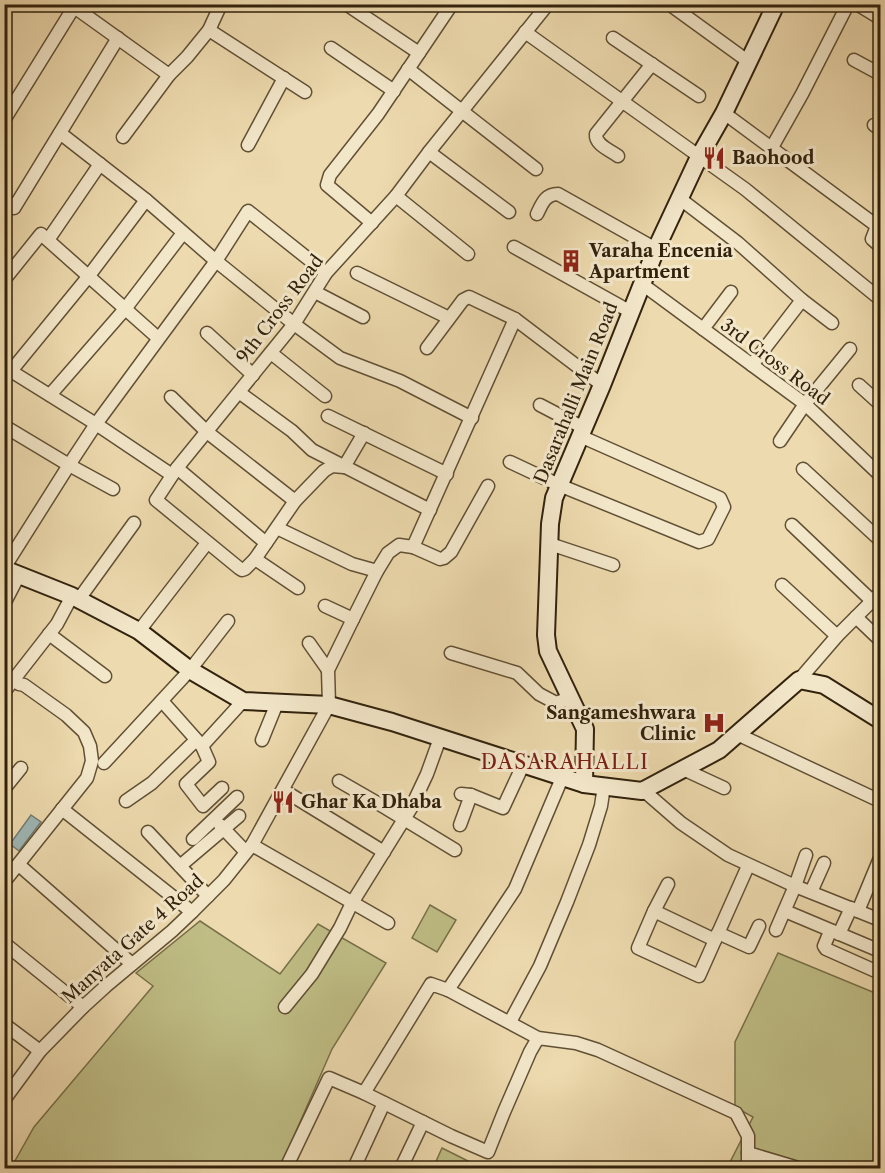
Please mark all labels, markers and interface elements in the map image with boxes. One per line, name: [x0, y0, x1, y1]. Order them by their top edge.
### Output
restaurant icon: Baohood: [701, 145, 727, 171]
place label: Baohood: [732, 147, 814, 169]
place label: Varaha Encenia Apartment: [588, 240, 734, 283]
building icon: Varaha Encenia Apartment: [558, 248, 584, 274]
street label: 9th Cross Road: [232, 250, 328, 368]
street label: Dasarahalli Main Road: [530, 299, 622, 487]
street label: 3rd Cross Road: [716, 314, 834, 410]
place label: Sangameshwara Clinic: [546, 702, 697, 745]
hospital icon: Sangameshwara Clinic: [701, 710, 727, 736]
district label: DASARAHALLI: [481, 750, 649, 774]
restaurant icon: Ghar Ka Dhaba: [270, 789, 296, 815]
place label: Ghar Ka Dhaba: [301, 791, 442, 813]
street label: Manyata Gate 4 Road: [58, 870, 208, 1008]

